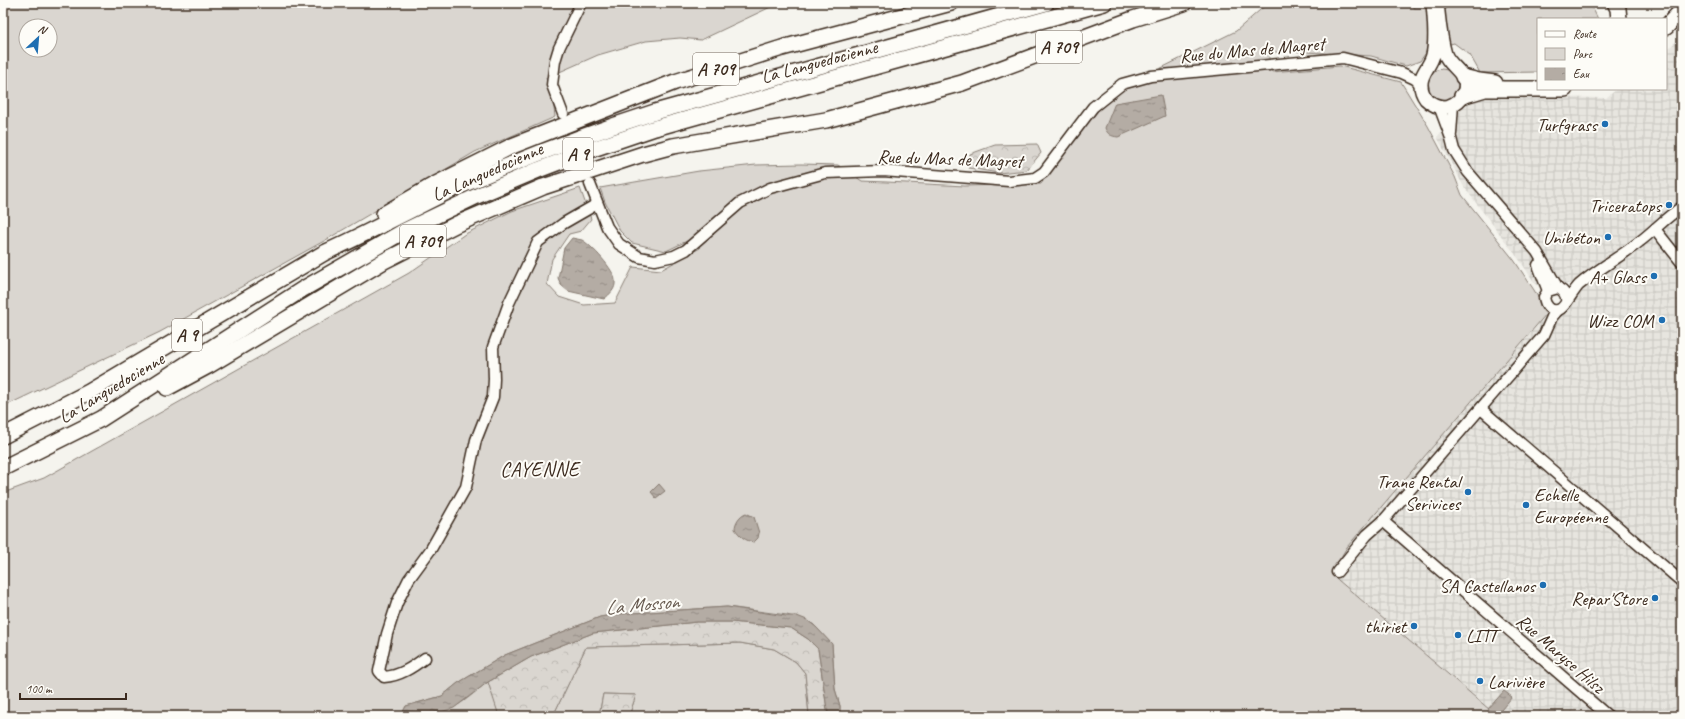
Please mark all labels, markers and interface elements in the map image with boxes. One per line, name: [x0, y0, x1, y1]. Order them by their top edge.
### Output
north arrow: [18, 18, 58, 58]
legend: [1537, 18, 1667, 90]
text: N: [36, 21, 50, 38]
text: Route: [1573, 26, 1597, 42]
road number: A 709: [1036, 31, 1082, 63]
street label: Rue du Mas de Magret: [1179, 31, 1328, 68]
street label: La Languedocienne: [759, 34, 882, 89]
text: Parc: [1573, 46, 1593, 62]
road number: A 709: [693, 53, 739, 85]
text: Eau: [1573, 66, 1591, 82]
place label: Turfgrass: [1536, 113, 1599, 137]
marker: Turfgrass: [1600, 119, 1610, 129]
street label: La Languedocienne: [428, 136, 548, 207]
road number: A 9: [563, 138, 593, 170]
street label: Rue du Mas de Magret: [877, 144, 1026, 174]
place label: Triceratops: [1589, 194, 1663, 218]
marker: Triceratops: [1664, 200, 1674, 210]
road number: A 709: [400, 225, 446, 257]
place label: Unibéton: [1543, 226, 1600, 250]
marker: Unibéton: [1603, 232, 1613, 242]
place label: A+ Glass: [1589, 265, 1648, 289]
marker: A+ Glass: [1649, 271, 1659, 281]
place label: Wizz COM: [1587, 309, 1655, 333]
marker: Wizz COM: [1657, 315, 1667, 325]
road number: A 9: [172, 319, 202, 351]
street label: La Languedocienne: [54, 346, 170, 429]
district label: CAYENNE: [500, 457, 581, 482]
place label: Trane Rental Serivices: [1376, 470, 1464, 516]
place label: Echelle Européenne: [1534, 483, 1609, 529]
marker: Trane Rental Serivices: [1463, 487, 1473, 497]
marker: Echelle Européenne: [1521, 500, 1531, 510]
place label: SA Castellanos: [1439, 574, 1537, 598]
marker: SA Castellanos: [1538, 580, 1548, 590]
place label: Repar'Store: [1571, 587, 1649, 611]
water label: La Mosson: [604, 589, 682, 620]
marker: Repar'Store: [1650, 593, 1660, 603]
street label: Rue Maryse Hilsz: [1511, 609, 1610, 699]
place label: thiriet: [1365, 615, 1408, 639]
marker: thiriet: [1409, 621, 1419, 631]
place label: LITT: [1466, 624, 1502, 648]
marker: LITT: [1453, 630, 1463, 640]
place label: Larivière: [1488, 670, 1546, 694]
scale bar: [20, 675, 126, 701]
marker: Larivière: [1475, 676, 1485, 686]
text: 100 m: [26, 681, 53, 697]

